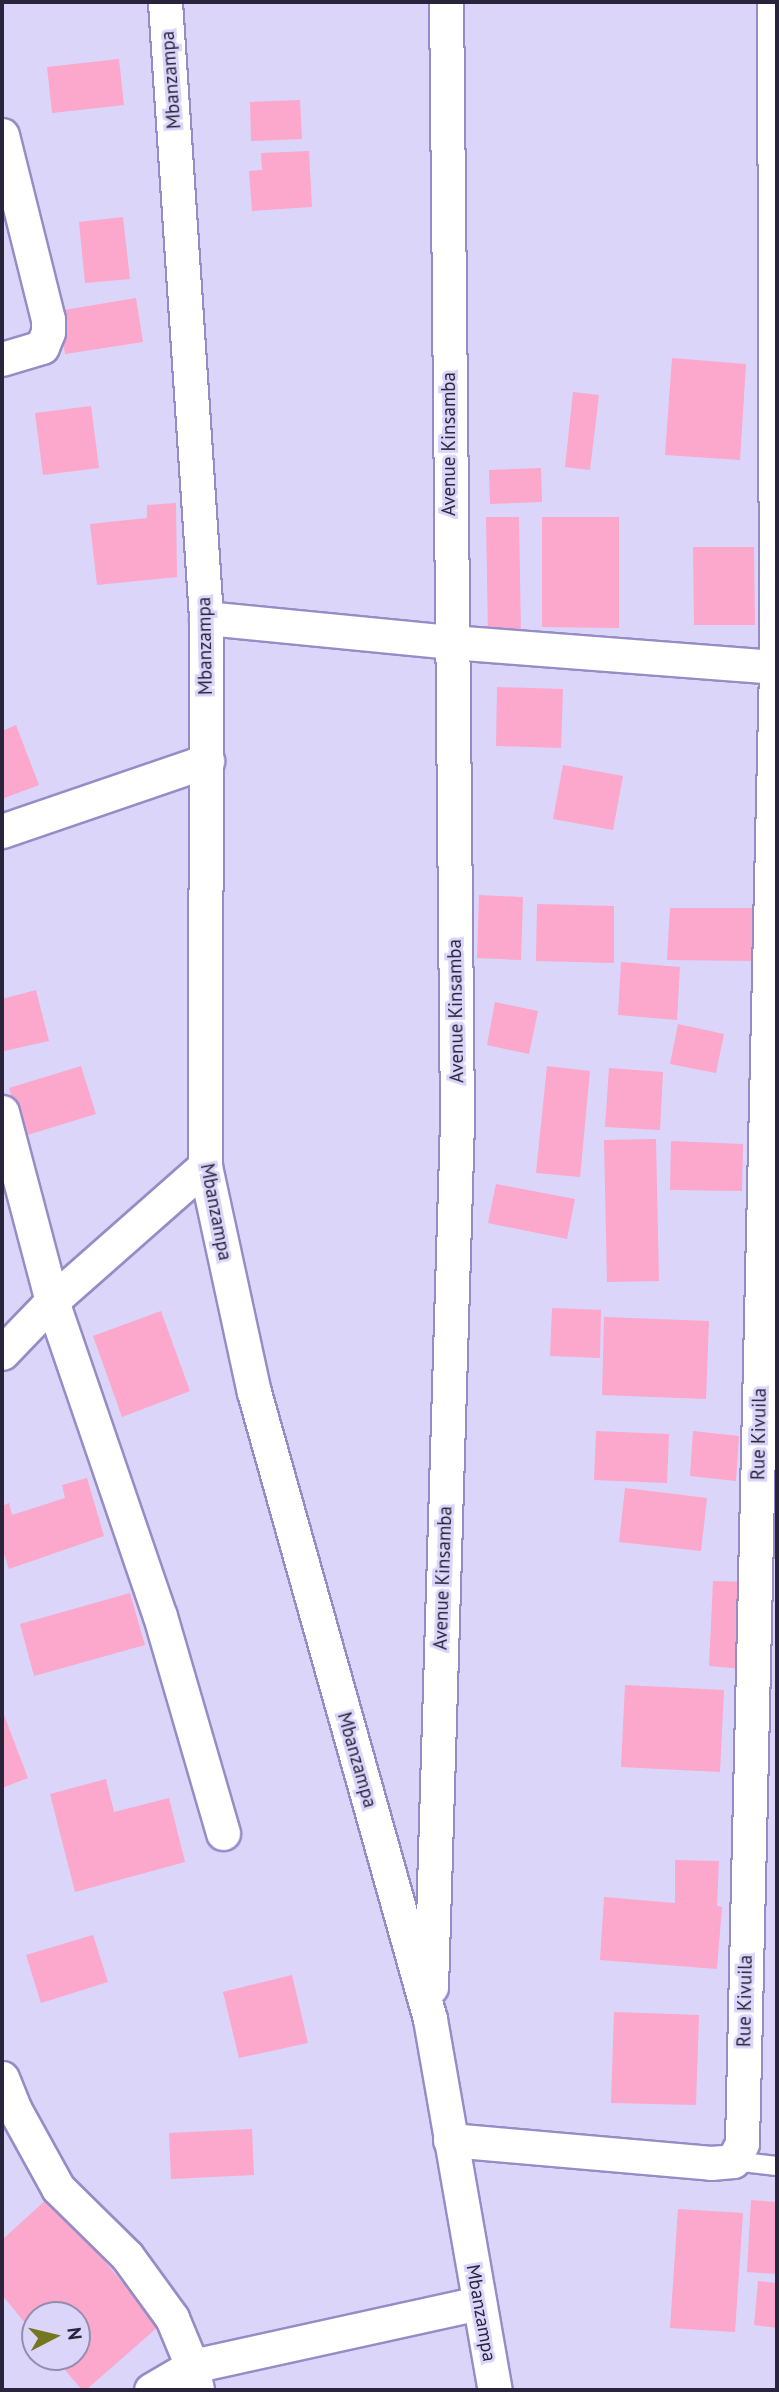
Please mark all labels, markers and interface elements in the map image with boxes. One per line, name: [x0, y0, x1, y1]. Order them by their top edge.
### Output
street label: Mbanzampa: [156, 30, 186, 130]
street label: Avenue Kinsamba: [438, 372, 460, 516]
street label: Mbanzampa: [193, 597, 217, 695]
street label: Avenue Kinsamba: [443, 939, 469, 1083]
street label: Mbanzampa: [195, 1162, 237, 1262]
street label: Rue Kivuila: [747, 1388, 771, 1480]
street label: Avenue Kinsamba: [429, 1506, 457, 1650]
street label: Mbanzampa: [333, 1710, 381, 1810]
street label: Rue Kivuila: [733, 1955, 757, 2047]
street label: Mbanzampa: [461, 2263, 501, 2363]
north arrow: [21, 2301, 91, 2371]
text: N: [62, 2326, 88, 2341]

